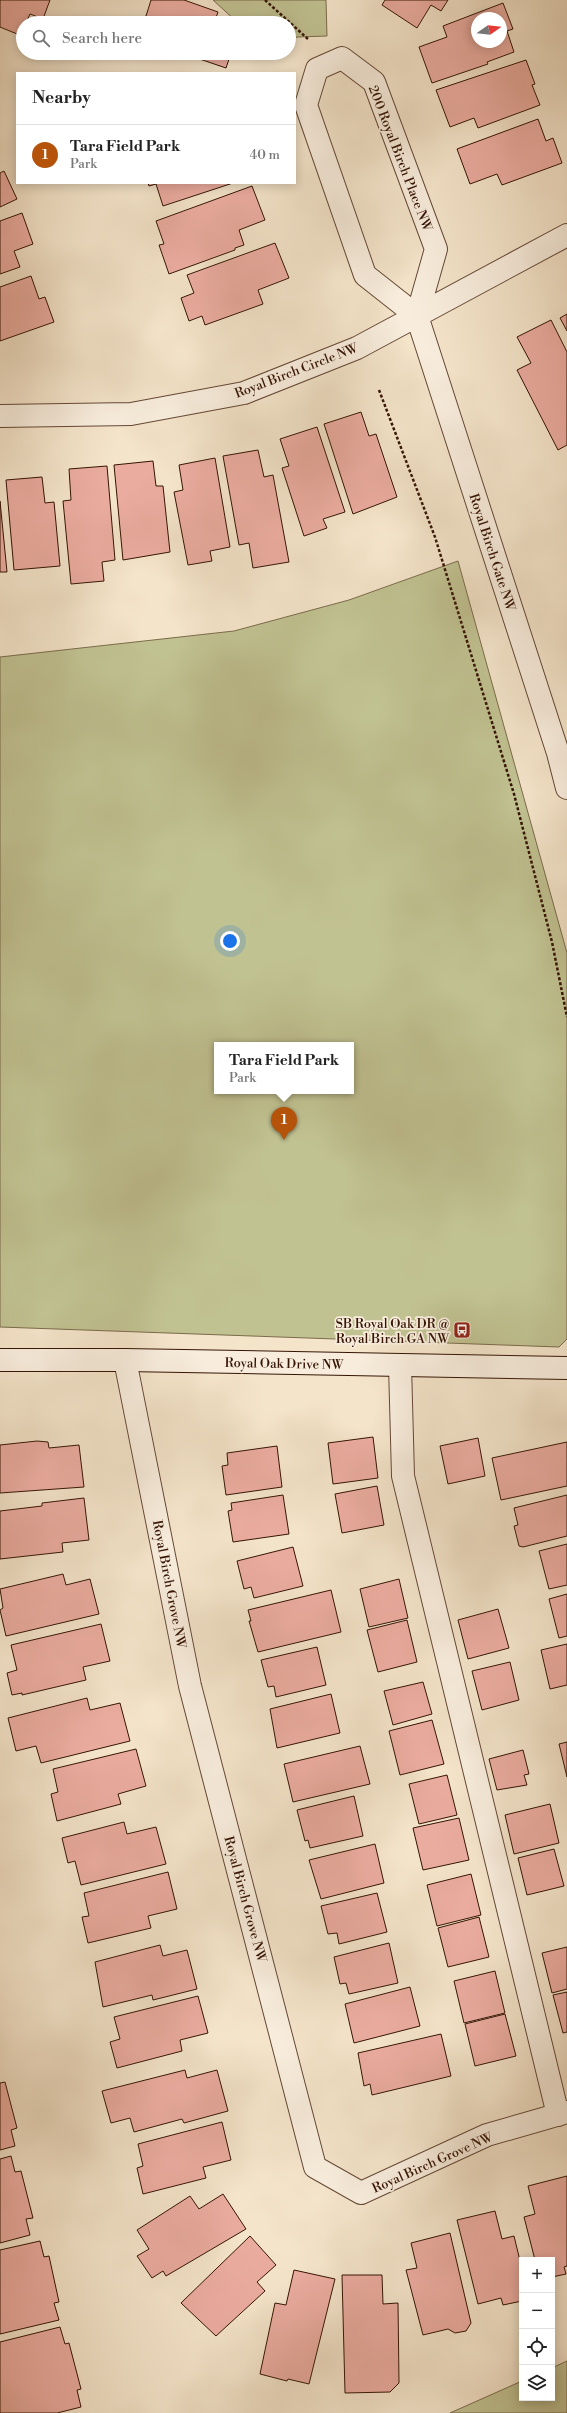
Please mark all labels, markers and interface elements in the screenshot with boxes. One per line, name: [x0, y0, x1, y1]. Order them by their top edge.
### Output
north arrow: [471, 12, 507, 48]
search box: [16, 16, 296, 60]
icon: search: [30, 27, 52, 49]
text: Search here: [62, 29, 142, 48]
street label: 200 Royal Birch Place NW: [365, 83, 436, 235]
text: Nearby: [32, 87, 91, 109]
text: Tara Field Park: [70, 137, 180, 156]
text: 1: [42, 147, 48, 163]
text: 40 m: [250, 147, 280, 163]
text: Park: [70, 156, 97, 172]
street label: Royal Birch Circle NW: [232, 340, 361, 402]
street label: Royal Birch Gate NW: [466, 492, 519, 614]
your location: [220, 931, 240, 951]
popup: [214, 1042, 354, 1094]
text: Tara Field Park: [229, 1051, 339, 1070]
text: Park: [229, 1070, 256, 1086]
pin: 1: [271, 1107, 297, 1140]
place label: SB Royal Oak DR @ Royal Birch GA NW: [336, 1316, 450, 1347]
bus stop icon: SB Royal Oak DR @ Royal Birch GA NW: [452, 1320, 472, 1340]
street label: Royal Oak Drive NW: [224, 1355, 345, 1373]
street label: Royal Birch Grove NW: [149, 1519, 190, 1651]
street label: Royal Birch Grove NW: [220, 1834, 270, 1965]
street label: Royal Birch Grove NW: [370, 2129, 496, 2197]
map controls: [519, 2257, 555, 2401]
button: +: [519, 2257, 555, 2293]
button: −: [519, 2293, 555, 2329]
button: locate: [519, 2329, 555, 2365]
button: layers: [519, 2365, 555, 2401]

